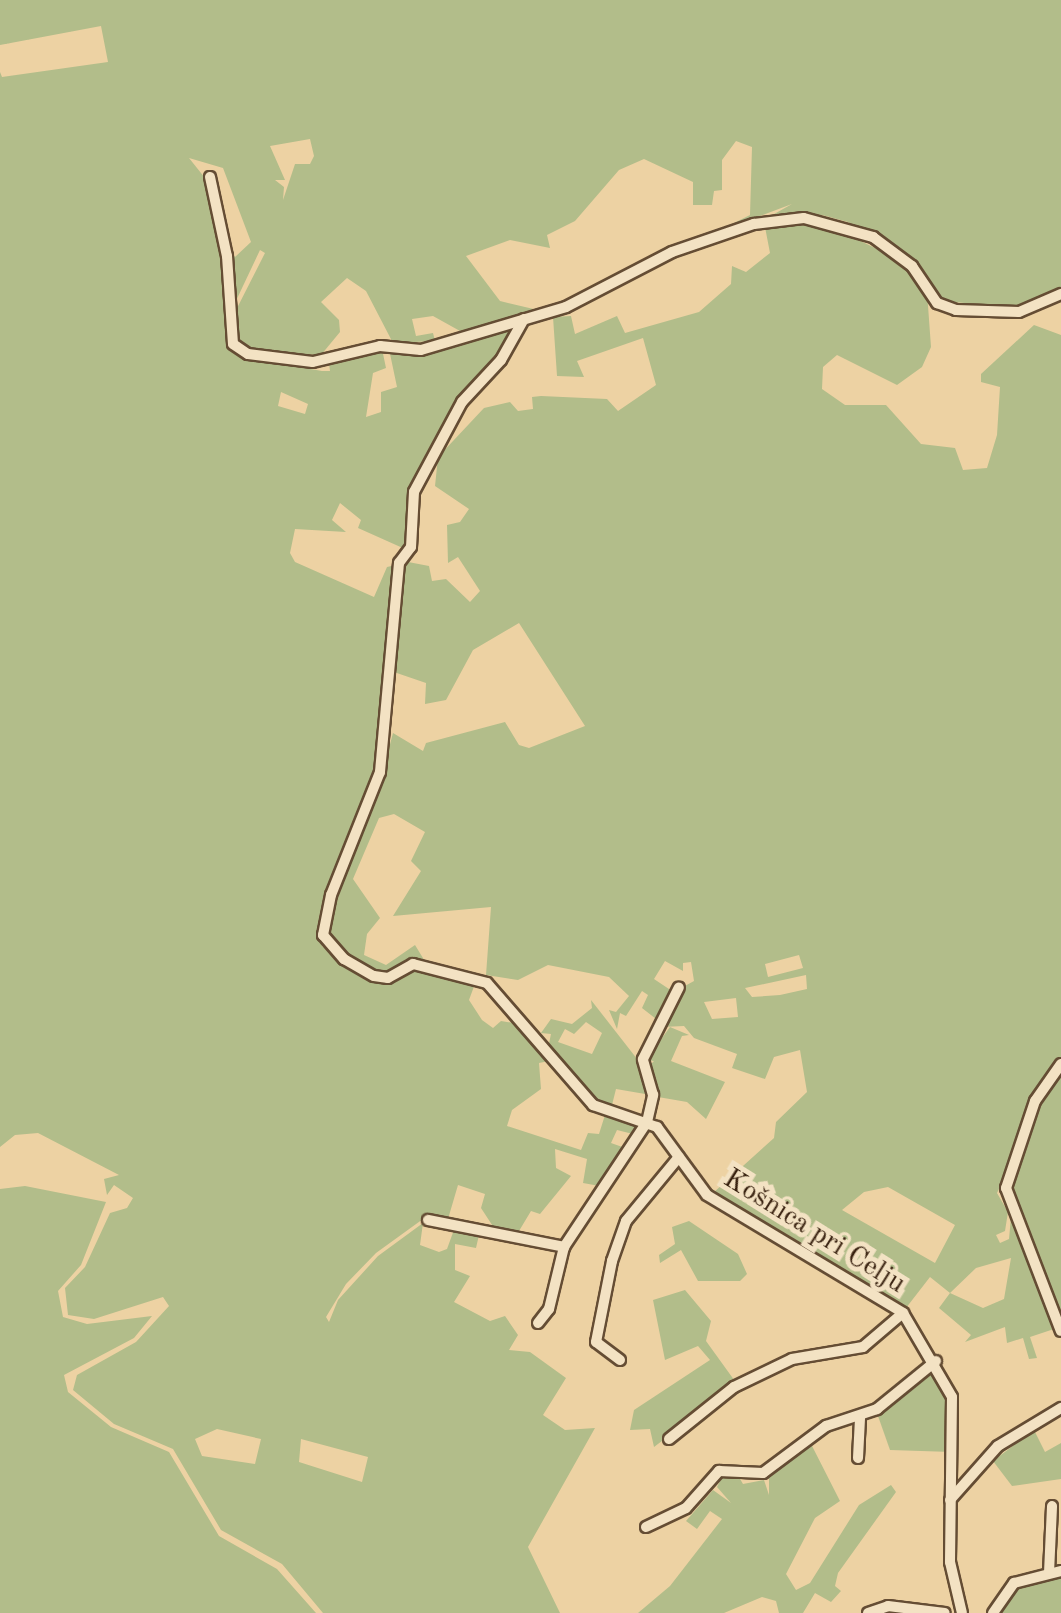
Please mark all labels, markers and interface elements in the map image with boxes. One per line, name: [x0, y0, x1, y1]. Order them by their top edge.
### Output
street label: Košnica pri Celju: [717, 1163, 911, 1301]

